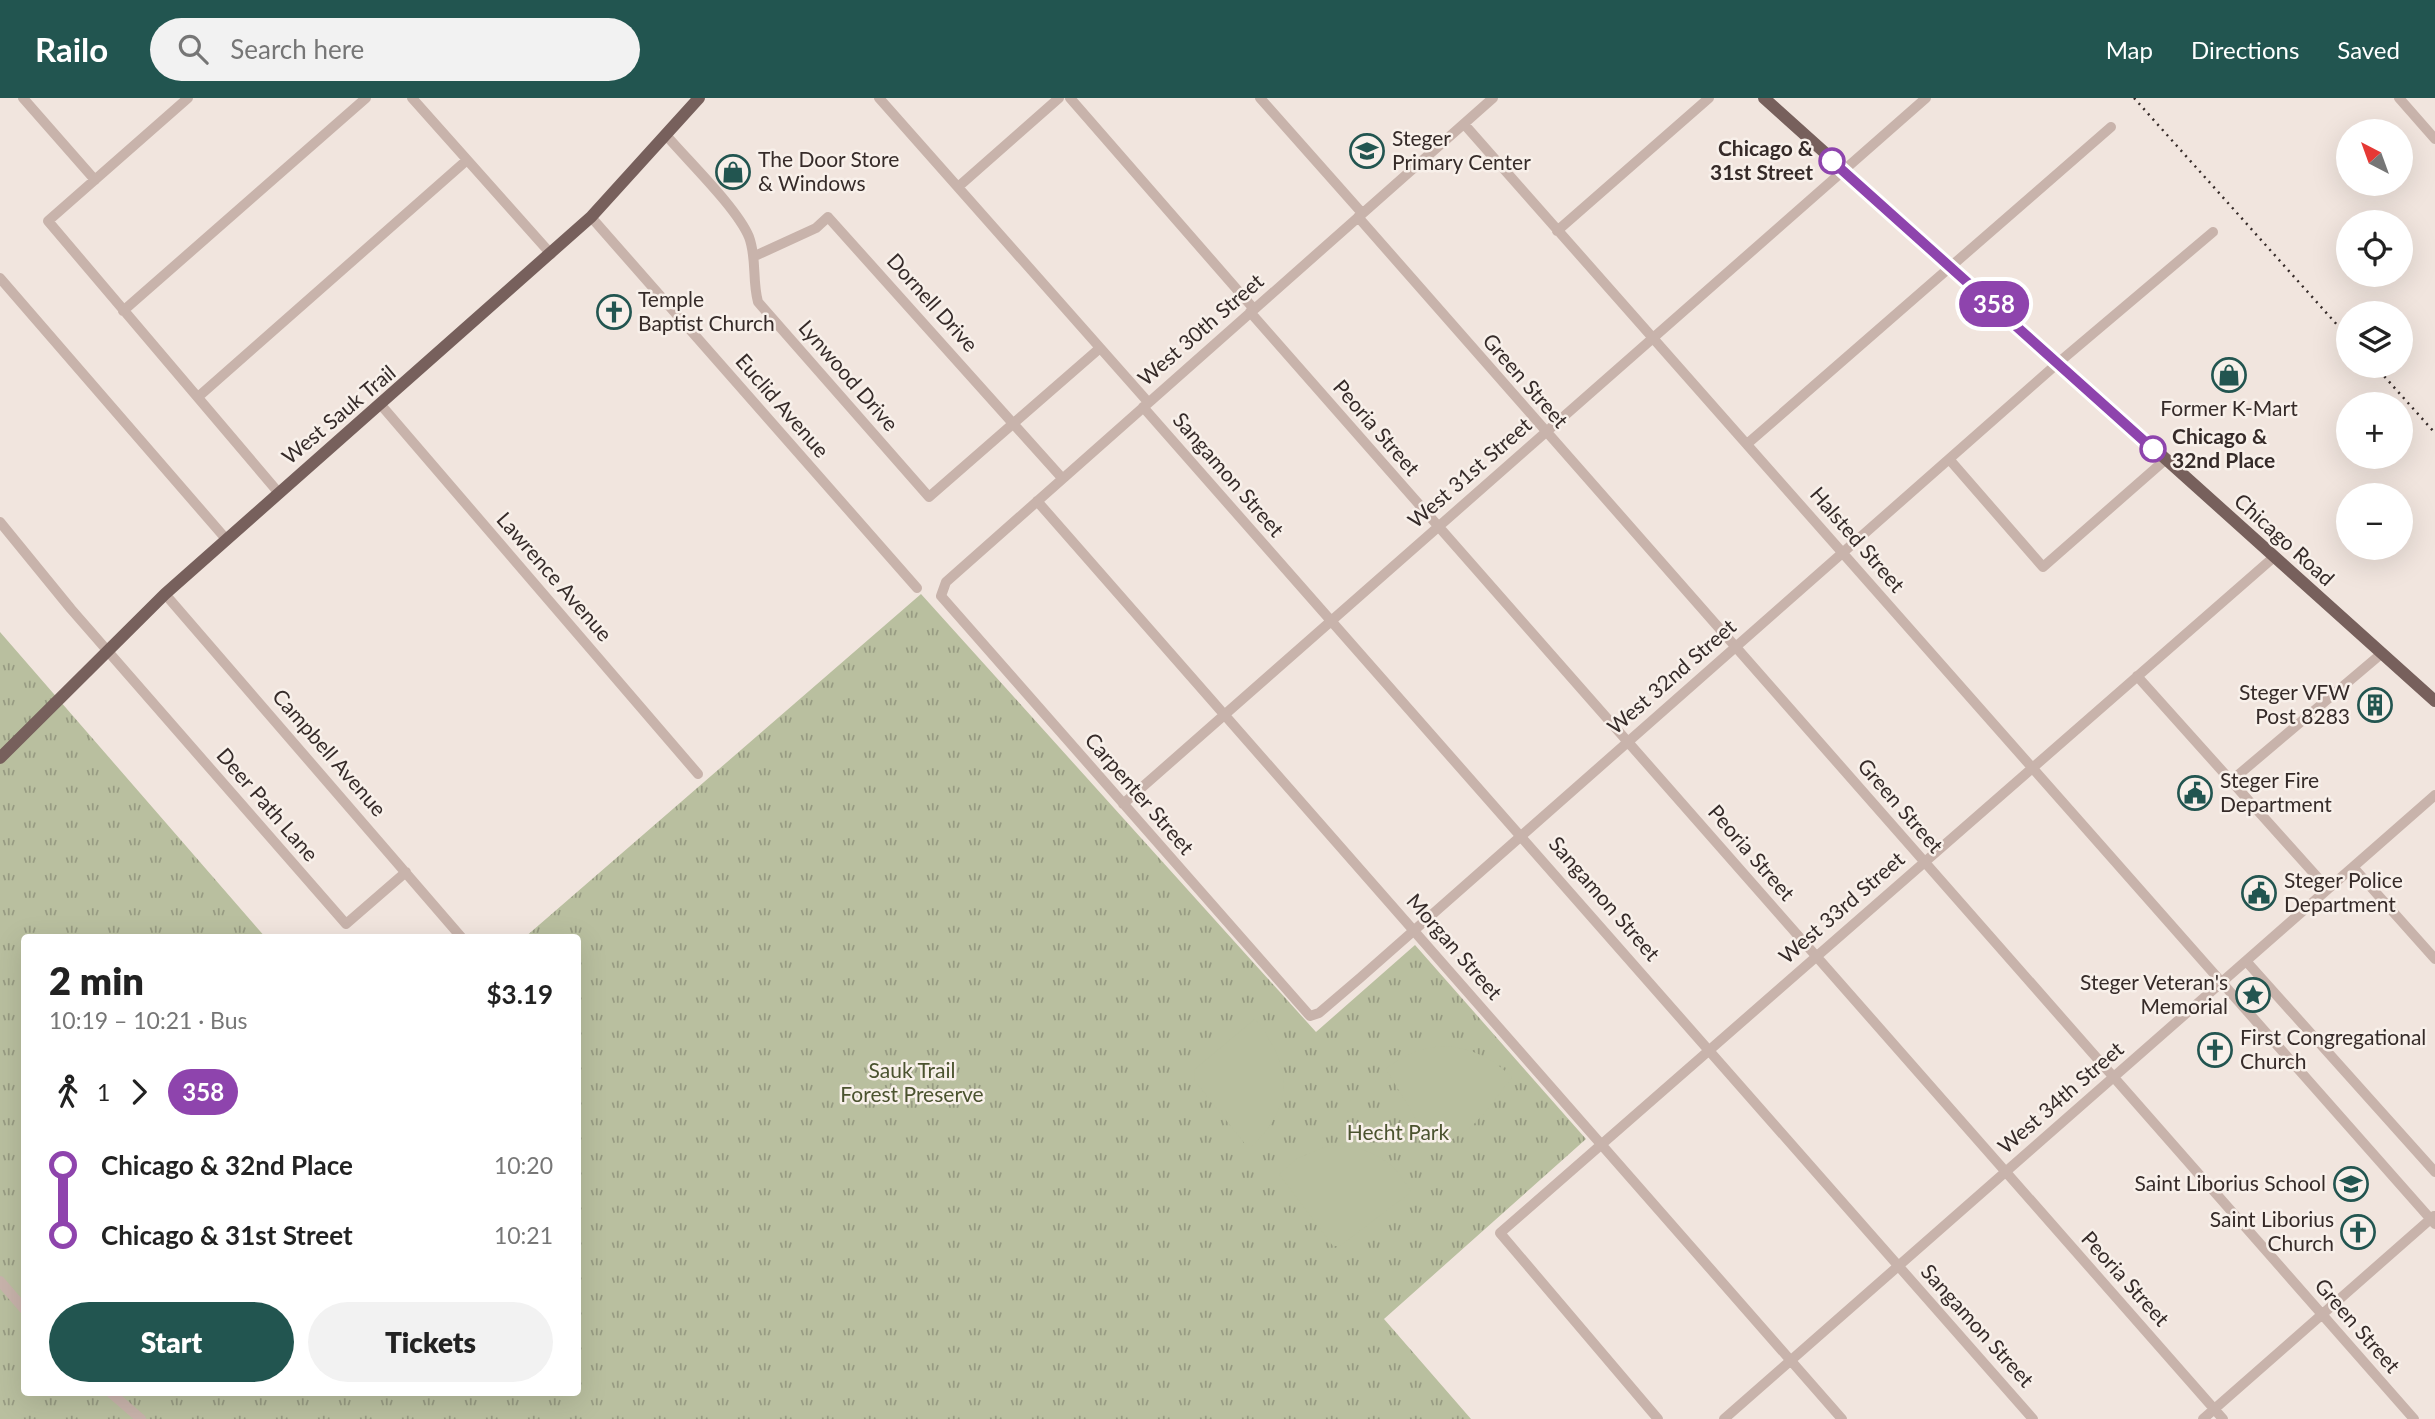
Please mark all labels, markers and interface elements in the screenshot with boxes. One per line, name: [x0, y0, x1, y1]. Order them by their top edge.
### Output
search box: [150, 18, 640, 81]
text: Railo: [35, 29, 108, 69]
icon: search: [174, 30, 212, 68]
text: Search here: [230, 33, 364, 65]
text: Map: [2106, 35, 2153, 64]
text: Directions: [2191, 35, 2299, 64]
text: Saved: [2337, 35, 2400, 64]
north arrow: [2336, 119, 2413, 196]
map controls: [2336, 119, 2413, 560]
place label: Steger Primary Center: [1392, 125, 1531, 174]
school or university icon: Steger Primary Center: [1348, 132, 1386, 170]
place label: Chicago & 31st Street: [1710, 135, 1814, 184]
place label: The Door Store & Windows: [758, 146, 899, 195]
marker: Chicago & 31st Street: [1819, 148, 1845, 174]
shop icon: The Door Store & Windows: [714, 153, 752, 191]
button: locate: [2336, 210, 2413, 287]
street label: Dornell Drive: [882, 248, 984, 356]
street label: West 30th Street: [1132, 267, 1268, 390]
line badge: 358: [1954, 281, 2034, 327]
place label: Temple Baptist Church: [638, 286, 775, 335]
text: 358: [1973, 289, 2015, 318]
church icon: Temple Baptist Church: [595, 293, 633, 331]
button: layers: [2336, 301, 2413, 378]
street label: Lynwood Drive: [794, 314, 904, 436]
street label: Green Street: [1478, 328, 1574, 433]
street label: Euclid Avenue: [731, 348, 835, 462]
shop icon: Former K-Mart: [2210, 356, 2248, 394]
street label: West Sauk Trail: [276, 359, 400, 469]
street label: Peoria Street: [1329, 374, 1426, 480]
button: +: [2336, 392, 2413, 469]
place label: Former K-Mart: [2160, 395, 2298, 420]
street label: Sangamon Street: [1168, 407, 1290, 542]
street label: West 31st Street: [1402, 411, 1536, 532]
place label: Chicago & 32nd Place: [2172, 423, 2275, 472]
marker: Chicago & 32nd Place: [2140, 436, 2166, 462]
street label: Halsted Street: [1806, 481, 1911, 597]
button: −: [2336, 483, 2413, 560]
street label: Chicago Road: [2230, 487, 2340, 590]
street label: Lawrence Avenue: [492, 506, 618, 646]
street label: West 32nd Street: [1602, 613, 1741, 738]
place label: Steger VFW Post 8283: [2239, 679, 2350, 728]
street label: Campbell Avenue: [268, 683, 392, 821]
building icon: Steger VFW Post 8283: [2356, 686, 2394, 724]
street label: Carpenter Street: [1081, 727, 1200, 859]
street label: Deer Path Lane: [212, 742, 324, 866]
street label: Green Street: [1853, 753, 1949, 858]
place label: Steger Fire Department: [2220, 767, 2332, 816]
public building icon: Steger Fire Department: [2176, 774, 2214, 812]
street label: Peoria Street: [1704, 799, 1801, 905]
street label: Sangamon Street: [1544, 831, 1666, 966]
street label: West 33rd Street: [1773, 845, 1909, 968]
place label: Steger Police Department: [2284, 867, 2403, 916]
public building icon: Steger Police Department: [2240, 874, 2278, 912]
street label: Morgan Street: [1402, 888, 1508, 1004]
text: 2 min: [49, 957, 144, 1003]
place label: Steger Veteran's Memorial: [2080, 969, 2228, 1018]
place icon: Steger Veteran's Memorial: [2234, 976, 2272, 1014]
text: $3.19: [487, 978, 553, 1010]
text: 10:19 – 10:21 · Bus: [49, 1006, 248, 1034]
place label: First Congregational Church: [2240, 1024, 2426, 1073]
church icon: First Congregational Church: [2196, 1031, 2234, 1069]
street label: West 34th Street: [1992, 1035, 2128, 1158]
park label: Sauk Trail Forest Preserve: [840, 1057, 984, 1106]
icon: walk: [49, 1073, 87, 1111]
icon: forward: [120, 1073, 158, 1111]
text: 358: [182, 1077, 224, 1106]
text: 1: [97, 1078, 110, 1106]
park label: Hecht Park: [1347, 1119, 1449, 1144]
text: Chicago & 32nd Place: [101, 1149, 353, 1181]
text: 10:20: [494, 1151, 553, 1179]
school or university icon: Saint Liborius School: [2332, 1165, 2370, 1203]
place label: Saint Liborius School: [2135, 1170, 2326, 1195]
place label: Saint Liborius Church: [2210, 1206, 2334, 1255]
church icon: Saint Liborius Church: [2339, 1213, 2377, 1251]
text: Chicago & 31st Street: [101, 1219, 353, 1251]
text: 10:21: [494, 1221, 553, 1249]
street label: Peoria Street: [2077, 1225, 2175, 1331]
street label: Sangamon Street: [1917, 1259, 2040, 1392]
street label: Green Street: [2310, 1273, 2406, 1378]
button: Start: [49, 1302, 294, 1382]
button: Tickets: [308, 1302, 553, 1382]

